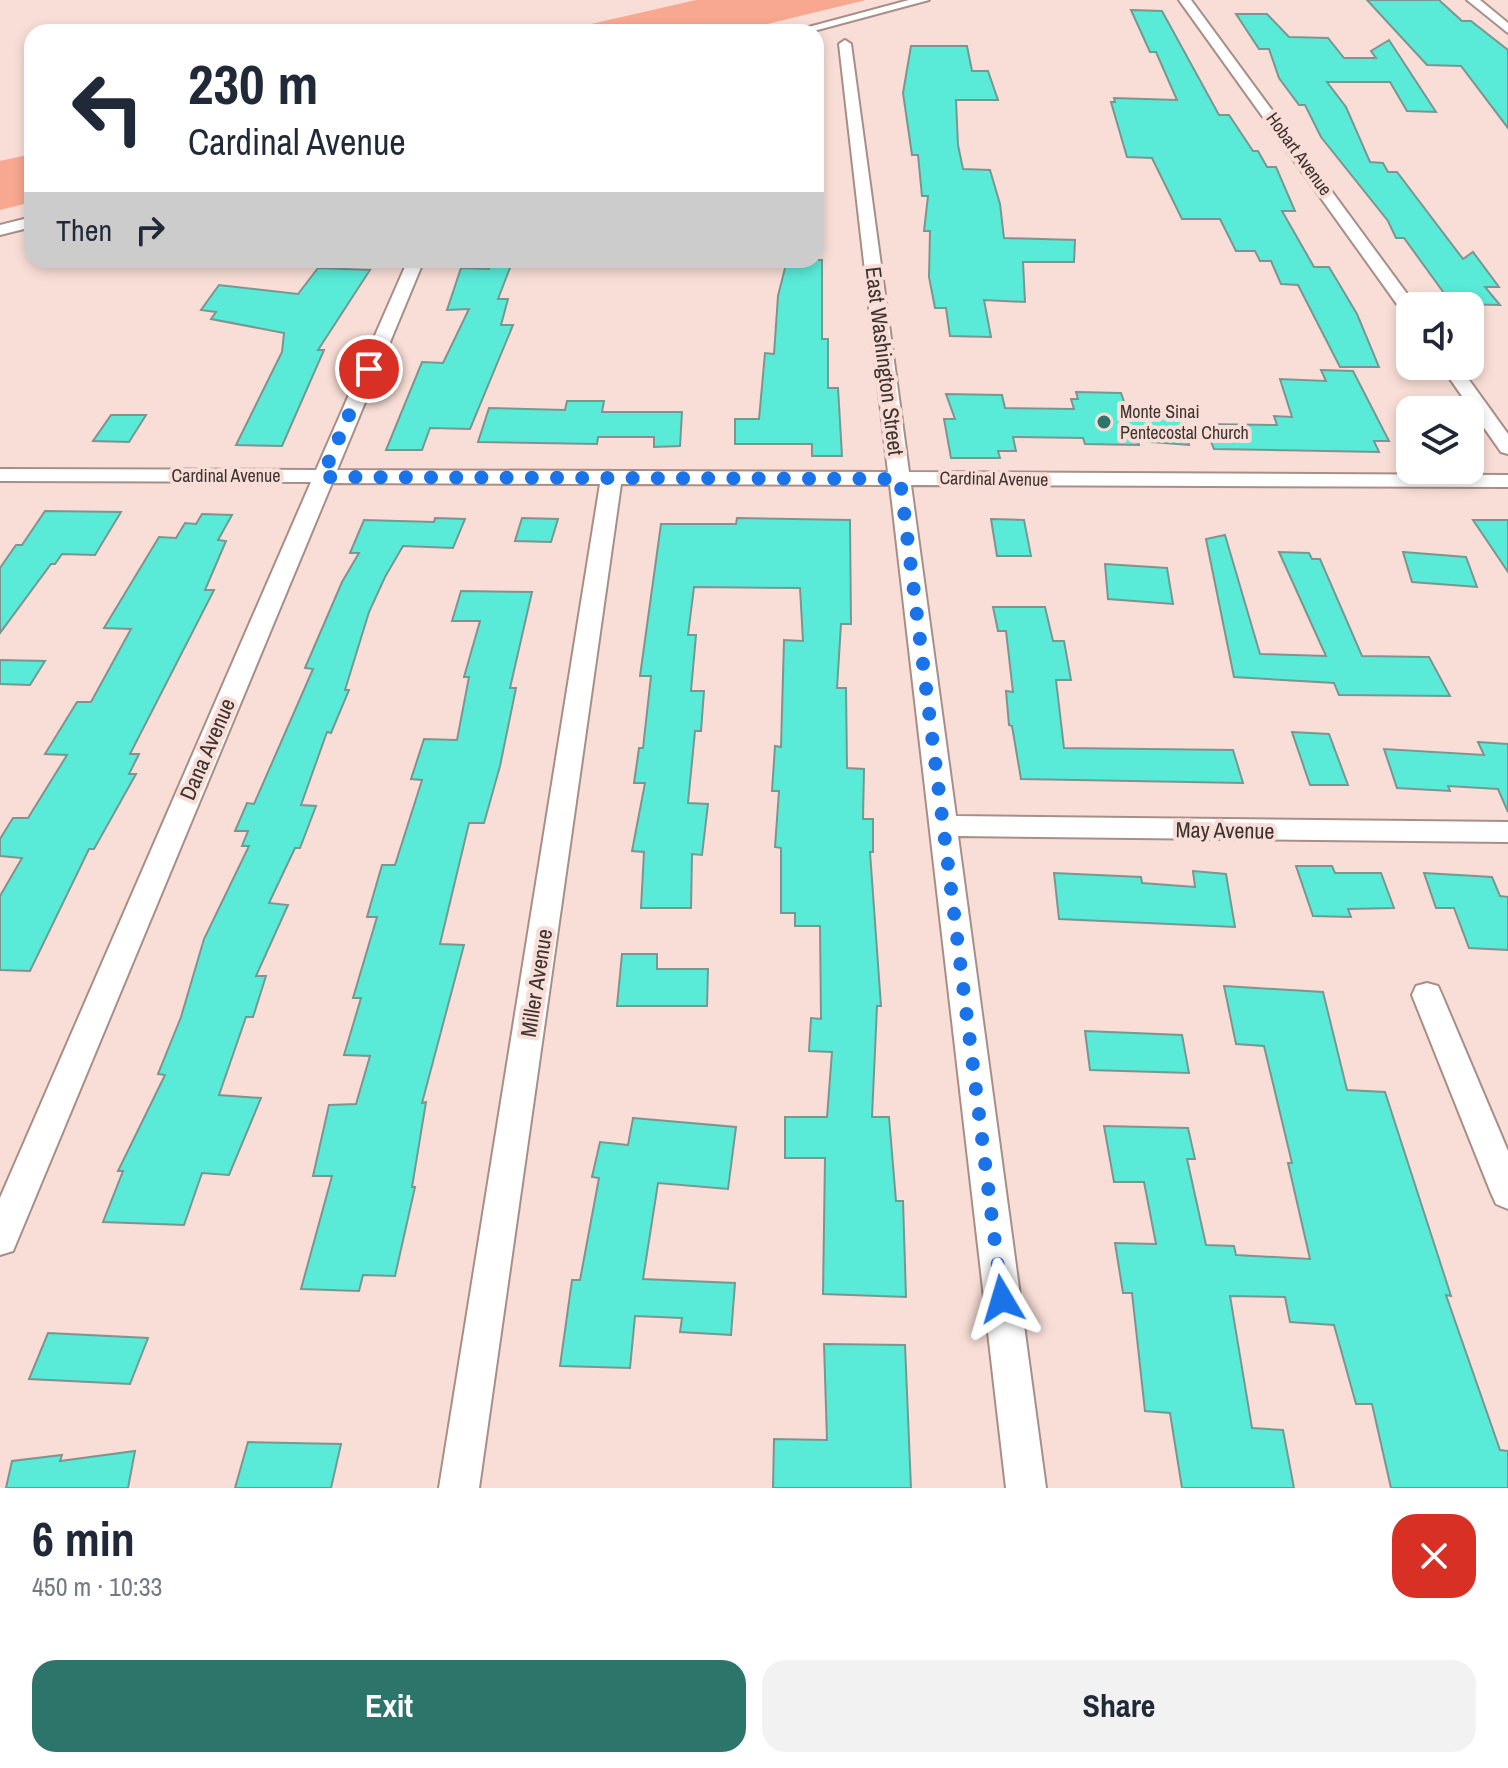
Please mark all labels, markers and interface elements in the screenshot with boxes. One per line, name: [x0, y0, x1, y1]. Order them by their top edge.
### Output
text: 230 m: [188, 46, 318, 121]
icon: left: [56, 56, 160, 160]
street label: Hobart Avenue: [1261, 107, 1338, 200]
text: Cardinal Avenue: [188, 118, 406, 166]
icon: right: [128, 208, 172, 252]
text: Then: [56, 210, 112, 250]
street label: East Washington Street: [859, 265, 911, 457]
map controls: [1396, 292, 1484, 484]
button: sound: [1396, 292, 1484, 380]
pin: [335, 335, 403, 403]
icon: arrive: [347, 347, 391, 391]
button: layers: [1396, 396, 1484, 484]
place label: Monte Sinai Pentecostal Church: [1120, 399, 1249, 445]
marker: Monte Sinai Pentecostal Church: [1095, 413, 1113, 431]
street label: Cardinal Avenue: [172, 463, 280, 488]
street label: Cardinal Avenue: [939, 465, 1049, 492]
street label: Dana Avenue: [172, 693, 242, 805]
street label: May Avenue: [1175, 814, 1275, 846]
street label: Miller Avenue: [513, 927, 559, 1039]
position arrow: [960, 1257, 1044, 1341]
text: 6 min: [32, 1506, 135, 1571]
button: close: [1392, 1514, 1476, 1598]
text: 450 m · 10:33: [32, 1569, 162, 1604]
button: Exit: [32, 1660, 746, 1752]
button: Share: [762, 1660, 1476, 1752]

